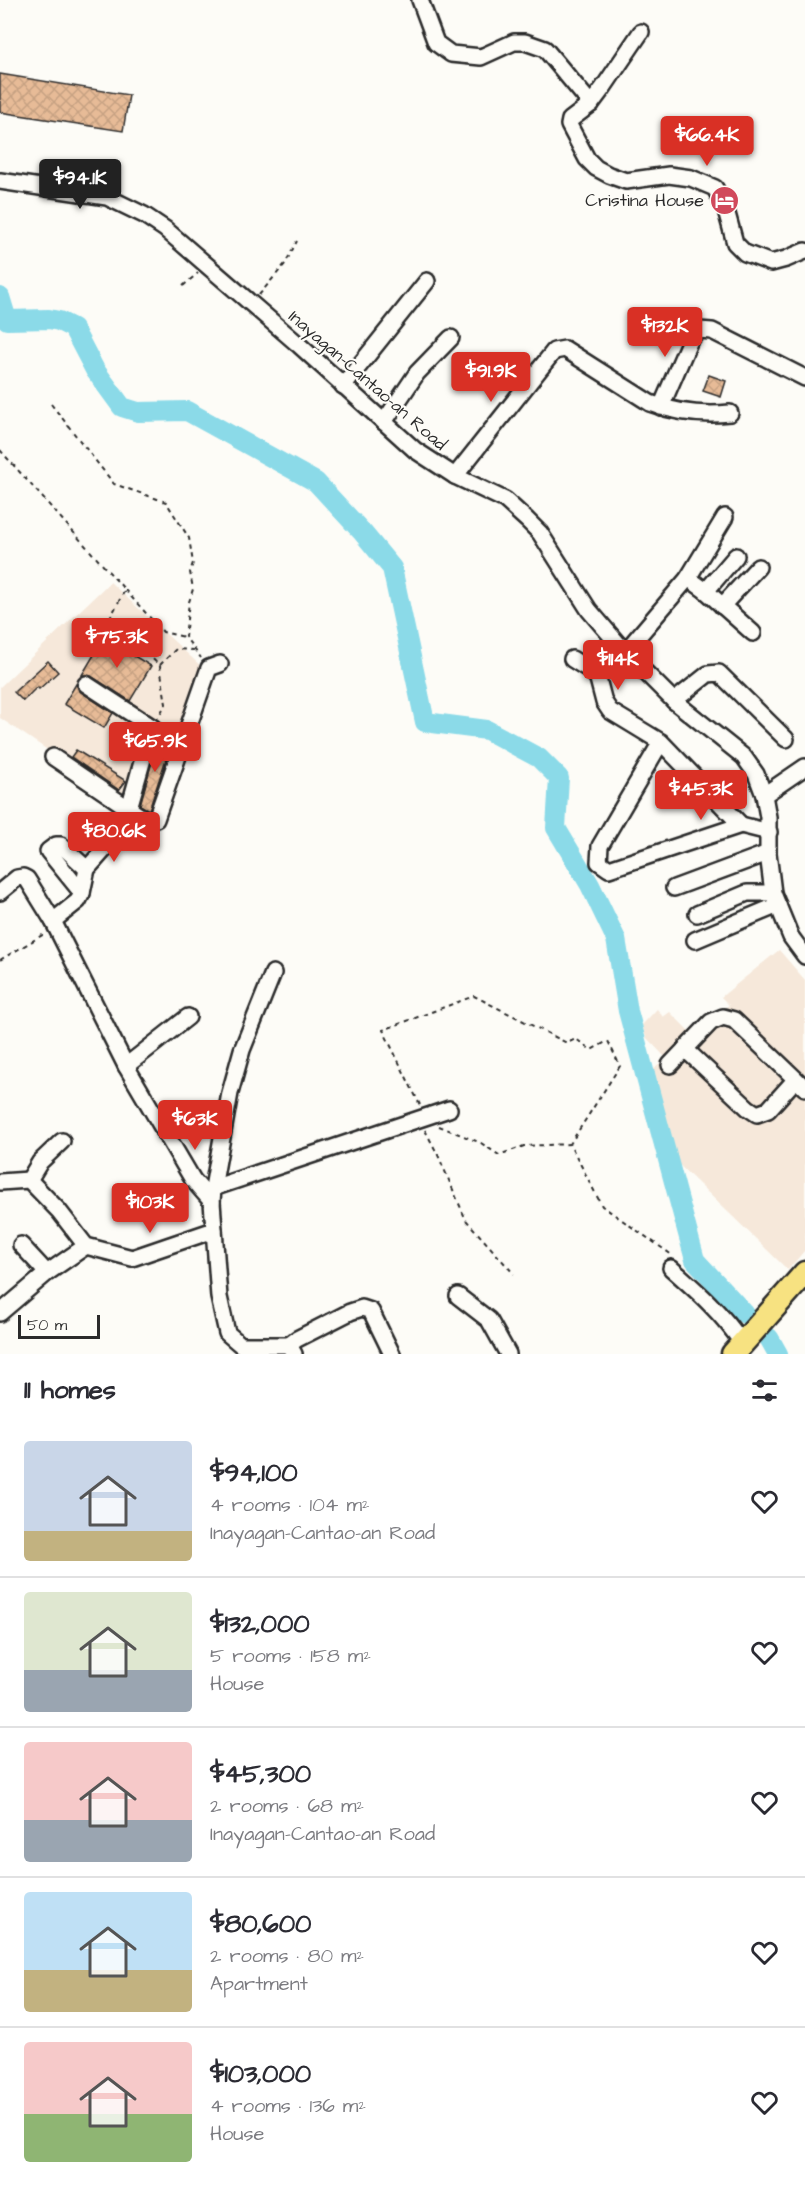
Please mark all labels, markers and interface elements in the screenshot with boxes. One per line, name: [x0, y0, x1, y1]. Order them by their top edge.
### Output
pin: $66.4K: [658, 116, 756, 167]
text: $66.4K: [675, 121, 739, 149]
pin: $94.1K: [31, 159, 129, 210]
text: $94.1K: [53, 164, 107, 192]
hotel icon: Cristina House: [709, 184, 741, 216]
place label: Cristina House: [585, 188, 704, 213]
street label: Inayagan-Cantao-an Road: [282, 304, 452, 457]
pin: $132K: [623, 307, 707, 358]
text: $132K: [641, 312, 689, 340]
pin: $91.9K: [442, 352, 540, 403]
text: $91.9K: [465, 357, 517, 385]
pin: $75.3K: [68, 618, 166, 669]
text: $75.3K: [86, 623, 148, 651]
pin: $114K: [576, 640, 660, 691]
text: $114K: [597, 645, 639, 673]
pin: $65.9K: [106, 722, 204, 773]
text: $65.9K: [123, 727, 187, 755]
pin: $45.3K: [652, 770, 750, 821]
text: $45.3K: [669, 775, 733, 803]
pin: $80.6K: [65, 812, 163, 863]
text: $80.6K: [82, 817, 146, 845]
pin: $63K: [159, 1100, 231, 1151]
text: $63K: [172, 1105, 218, 1133]
pin: $103K: [108, 1183, 192, 1234]
text: $103K: [126, 1188, 174, 1216]
scale bar: [18, 1312, 100, 1340]
text: 50 m: [27, 1314, 67, 1336]
text: 11 homes: [24, 1372, 116, 1408]
icon: filters: [748, 1374, 781, 1407]
text: $94,100: [210, 1455, 298, 1491]
icon: home: [72, 1465, 144, 1537]
icon: heart: [748, 1485, 781, 1518]
text: 4 rooms · 104 m²: [210, 1491, 369, 1519]
text: Inayagan-Cantao-an Road: [210, 1519, 435, 1547]
text: $132,000: [210, 1606, 310, 1642]
icon: home: [72, 1616, 144, 1688]
icon: heart: [748, 1636, 781, 1669]
text: 5 rooms · 158 m²: [210, 1642, 371, 1670]
text: House: [210, 1670, 264, 1698]
text: $45,300: [210, 1756, 311, 1792]
icon: home: [72, 1766, 144, 1838]
icon: heart: [748, 1786, 781, 1819]
text: 2 rooms · 68 m²: [210, 1792, 364, 1820]
text: Inayagan-Cantao-an Road: [210, 1820, 435, 1848]
text: $80,600: [210, 1906, 311, 1942]
icon: home: [72, 1916, 144, 1988]
icon: heart: [748, 1936, 781, 1969]
text: 2 rooms · 80 m²: [210, 1942, 364, 1970]
text: Apartment: [210, 1970, 308, 1998]
text: $103,000: [210, 2056, 311, 2092]
icon: home: [72, 2066, 144, 2138]
icon: heart: [748, 2086, 781, 2119]
text: 4 rooms · 136 m²: [210, 2092, 366, 2120]
text: House: [210, 2120, 264, 2148]

